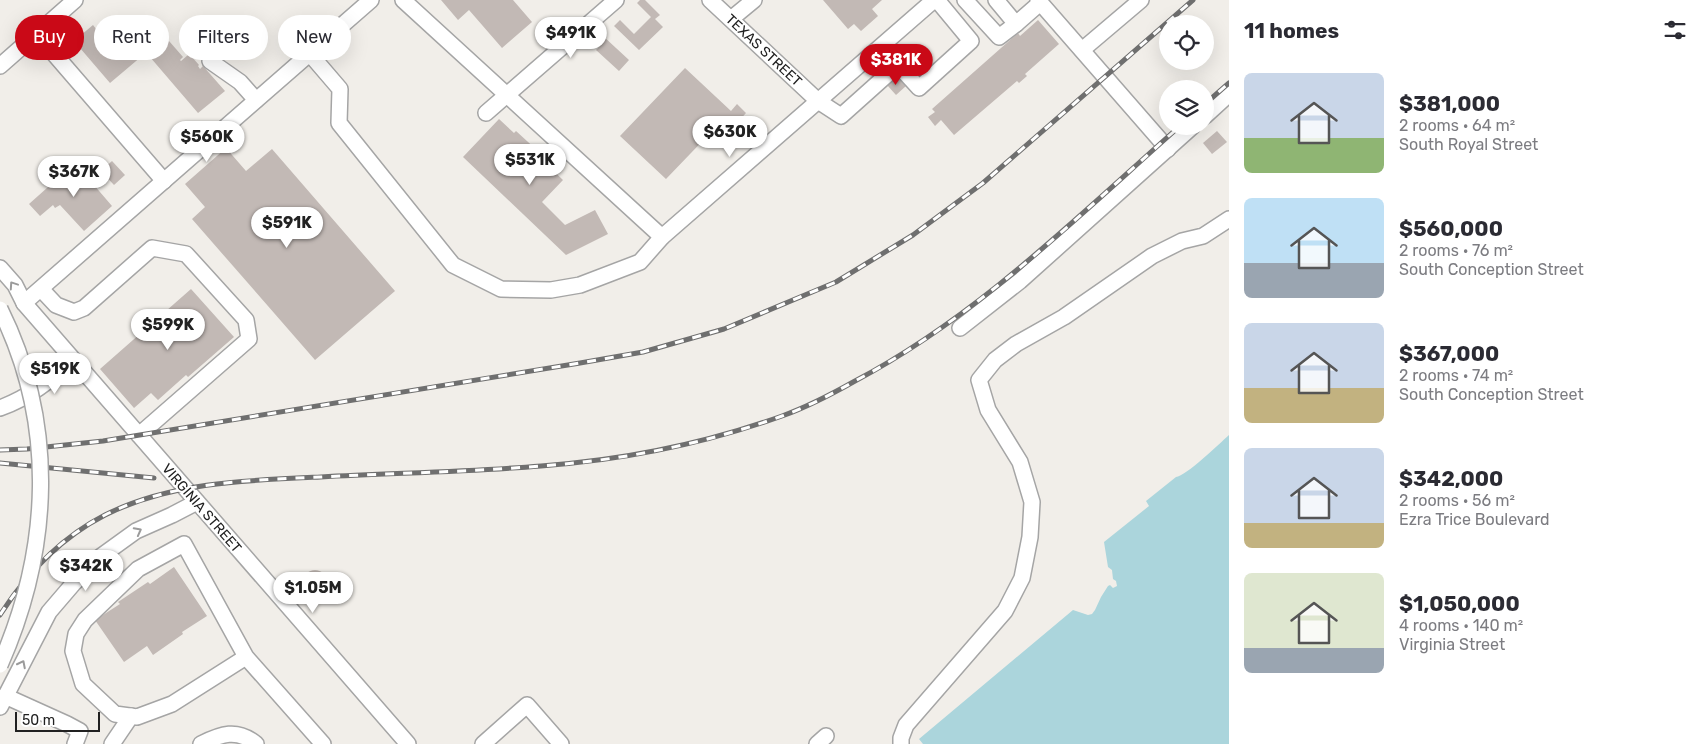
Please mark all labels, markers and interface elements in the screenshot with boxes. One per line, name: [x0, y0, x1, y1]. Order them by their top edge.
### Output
street label: TEXAS STREET: [722, 11, 805, 90]
chip: Buy: [15, 15, 84, 60]
chip: Rent: [94, 15, 169, 60]
chip: Filters: [179, 15, 268, 60]
chip: New: [278, 15, 351, 60]
map controls: [1159, 15, 1214, 135]
button: locate: [1159, 15, 1214, 70]
icon: filters: [1661, 16, 1689, 44]
pin: $491K: [536, 17, 606, 59]
text: 11 homes: [1244, 18, 1339, 43]
text: $491K: [546, 23, 596, 42]
pin: $381K: [861, 44, 931, 86]
text: $381K: [871, 50, 921, 69]
button: layers: [1159, 80, 1214, 135]
text: $381,000: [1399, 91, 1500, 116]
icon: home: [1284, 93, 1344, 153]
pin: $630K: [695, 116, 765, 158]
text: 2 rooms · 64 m²: [1399, 116, 1515, 135]
pin: $560K: [172, 120, 242, 163]
text: $630K: [703, 122, 757, 141]
text: $560K: [181, 127, 233, 146]
text: South Royal Street: [1399, 135, 1538, 154]
pin: $531K: [495, 144, 565, 186]
text: $531K: [505, 150, 555, 169]
pin: $367K: [39, 156, 109, 198]
text: $367K: [49, 162, 99, 181]
pin: $591K: [252, 206, 322, 249]
text: $591K: [262, 213, 312, 232]
text: $560,000: [1399, 216, 1503, 241]
icon: home: [1284, 218, 1344, 278]
text: 2 rooms · 76 m²: [1399, 241, 1513, 260]
text: South Conception Street: [1399, 260, 1584, 279]
one-way arrow: [10, 281, 19, 291]
pin: $599K: [133, 308, 203, 351]
text: $599K: [142, 315, 194, 334]
text: $367,000: [1399, 341, 1499, 366]
icon: home: [1284, 343, 1344, 403]
pin: $519K: [20, 352, 90, 395]
text: $519K: [30, 359, 80, 378]
text: 2 rooms · 74 m²: [1399, 366, 1513, 385]
text: South Conception Street: [1399, 385, 1584, 404]
street label: VIRGINIA STREET: [158, 460, 245, 556]
text: $342,000: [1399, 466, 1503, 491]
icon: home: [1284, 468, 1344, 528]
text: 2 rooms · 56 m²: [1399, 491, 1515, 510]
text: Ezra Trice Boulevard: [1399, 510, 1550, 529]
one-way arrow: [133, 527, 142, 537]
pin: $342K: [51, 550, 121, 592]
text: $342K: [59, 556, 113, 575]
pin: $1.05M: [272, 572, 354, 614]
text: $1.05M: [284, 578, 342, 597]
text: $1,050,000: [1399, 591, 1520, 616]
icon: home: [1284, 593, 1344, 653]
text: 4 rooms · 140 m²: [1399, 616, 1523, 635]
text: Virginia Street: [1399, 635, 1505, 654]
one-way arrow: [16, 660, 26, 669]
scale bar: [15, 709, 100, 732]
text: 50 m: [22, 712, 55, 729]

